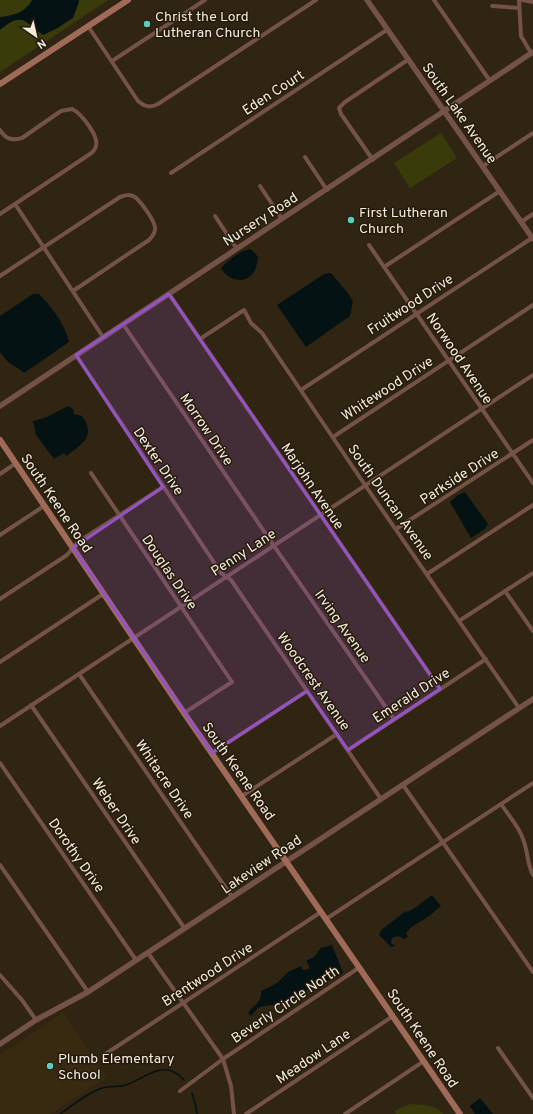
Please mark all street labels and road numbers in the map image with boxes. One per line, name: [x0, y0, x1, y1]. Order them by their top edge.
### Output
street label: South Lake Avenue: [418, 60, 500, 168]
street label: Eden Court: [240, 67, 308, 120]
street label: Nursery Road: [220, 190, 302, 251]
street label: Fruitwood Drive: [365, 271, 457, 339]
street label: Norwood Avenue: [422, 310, 496, 408]
street label: Whitewood Drive: [339, 353, 437, 425]
street label: Morrow Drive: [175, 390, 236, 469]
street label: Dexter Drive: [129, 425, 187, 499]
street label: Marjohn Avenue: [277, 440, 347, 533]
street label: South Duncan Avenue: [343, 442, 436, 564]
street label: Parkside Drive: [417, 445, 502, 509]
street label: South Keene Road: [16, 451, 95, 557]
street label: Penny Lane: [208, 526, 280, 581]
street label: Douglas Drive: [137, 532, 200, 614]
street label: Irving Avenue: [310, 587, 373, 667]
street label: Woodcrest Avenue: [272, 629, 353, 734]
street label: Emerald Drive: [370, 665, 454, 728]
street label: South Keene Road: [198, 720, 278, 824]
street label: Whitacre Drive: [131, 737, 197, 823]
street label: Weber Drive: [87, 775, 144, 848]
street label: Dorothy Drive: [44, 815, 108, 896]
street label: Lakeview Road: [218, 832, 305, 898]
street label: Brentwood Drive: [159, 940, 256, 1011]
street label: Beverly Circle North: [229, 963, 343, 1048]
street label: South Keene Road: [382, 986, 461, 1092]
street label: Meadow Lane: [273, 1026, 354, 1088]

